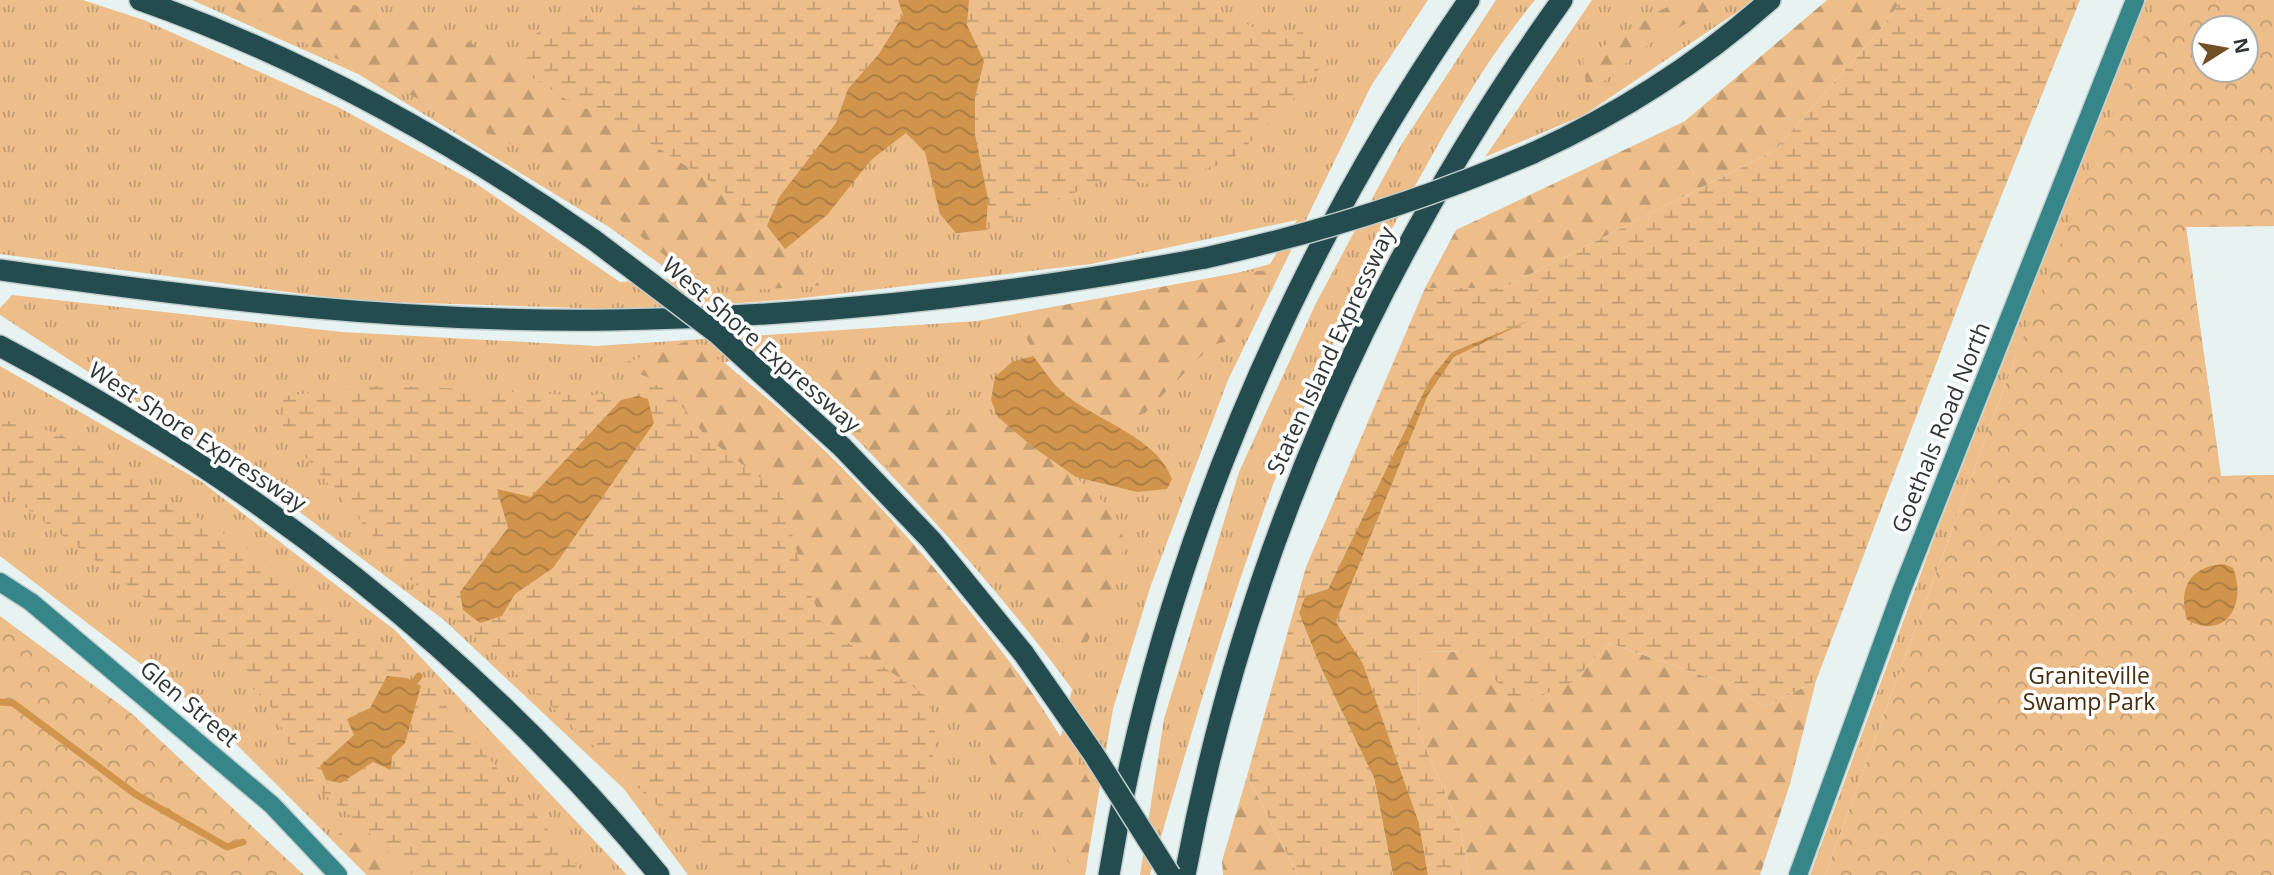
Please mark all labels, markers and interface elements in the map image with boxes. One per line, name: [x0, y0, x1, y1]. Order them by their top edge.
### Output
north arrow: [2190, 14, 2260, 84]
text: N: [2227, 36, 2256, 56]
street label: Staten Island Expressway: [1258, 220, 1402, 479]
street label: West Shore Expressway: [656, 249, 868, 440]
street label: Goethals Road North: [1883, 317, 1997, 537]
street label: West Shore Expressway: [83, 354, 313, 519]
street label: Glen Street: [134, 652, 246, 754]
park label: Graniteville Swamp Park: [2023, 659, 2155, 717]

